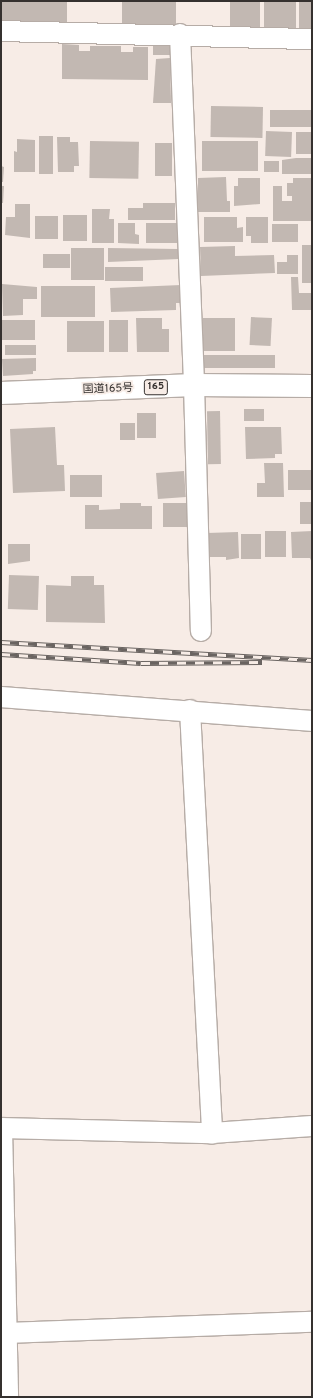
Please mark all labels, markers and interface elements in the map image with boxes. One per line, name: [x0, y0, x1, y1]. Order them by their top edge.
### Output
road number: 165: [143, 379, 169, 395]
street label: 国道165号: [83, 382, 133, 396]

